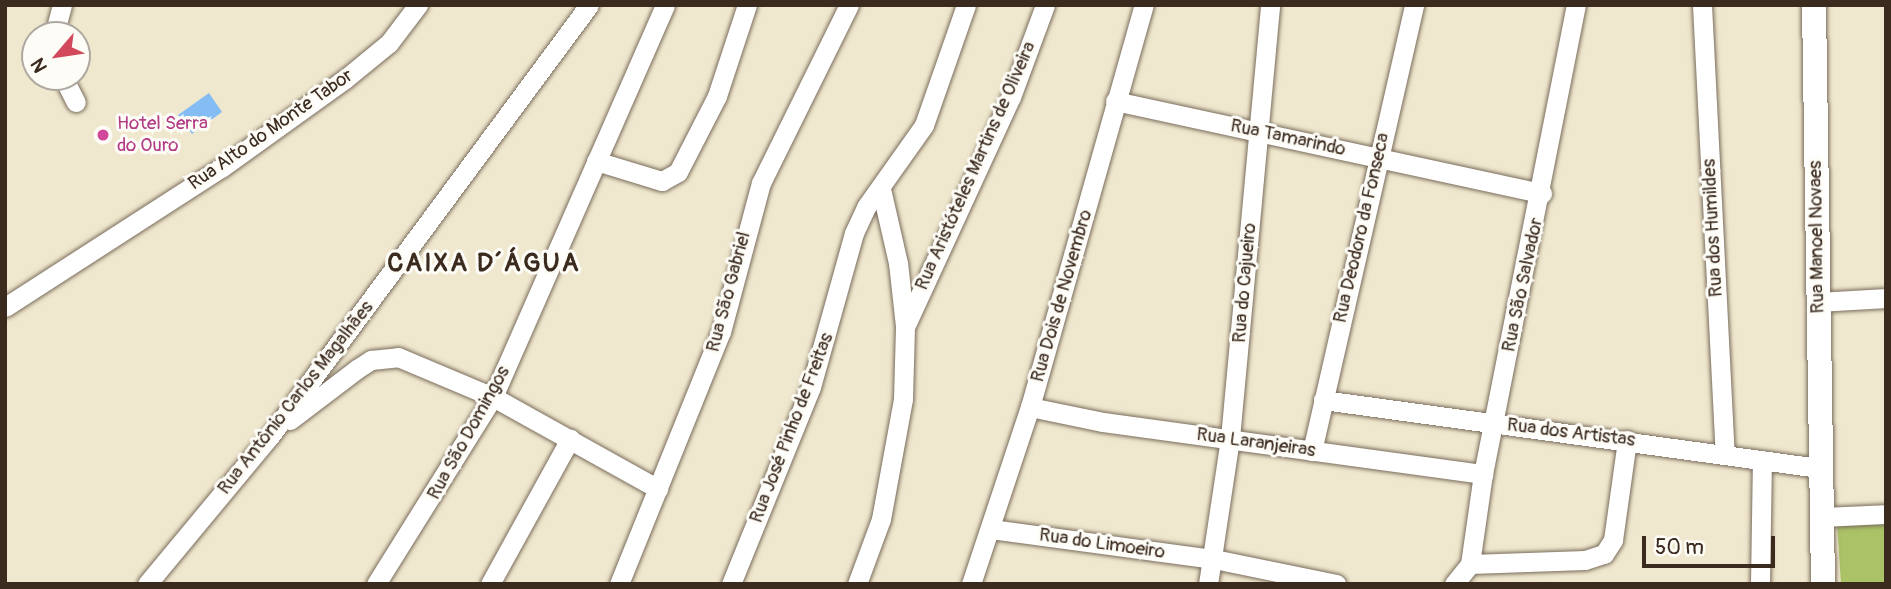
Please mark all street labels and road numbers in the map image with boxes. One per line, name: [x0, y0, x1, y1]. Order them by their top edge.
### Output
street label: Rua Aristóteles Martins de Oliveira: [911, 38, 1041, 294]
street label: Rua Alto do Monte Tabor: [184, 65, 358, 195]
street label: Rua Tamarindo: [1228, 115, 1348, 161]
street label: Rua Deodoro da Fonseca: [1329, 131, 1395, 325]
street label: Rua dos Humildes: [1698, 158, 1728, 298]
street label: Rua Manoel Novaes: [1804, 160, 1830, 314]
street label: Rua Dois de Novembro: [1026, 207, 1098, 385]
street label: Rua São Salvador: [1498, 216, 1548, 354]
street label: Rua do Cajueiro: [1228, 222, 1262, 344]
street label: Rua São Gabriel: [702, 229, 756, 355]
street label: Rua Antônio Carlos Magalhães: [213, 297, 379, 499]
street label: Rua José Pinho de Freitas: [745, 330, 839, 526]
street label: Rua São Domingos: [423, 362, 515, 504]
street label: Rua dos Artistas: [1506, 414, 1636, 452]
street label: Rua Laranjeiras: [1195, 423, 1317, 463]
street label: Rua do Limoeiro: [1038, 524, 1166, 564]

